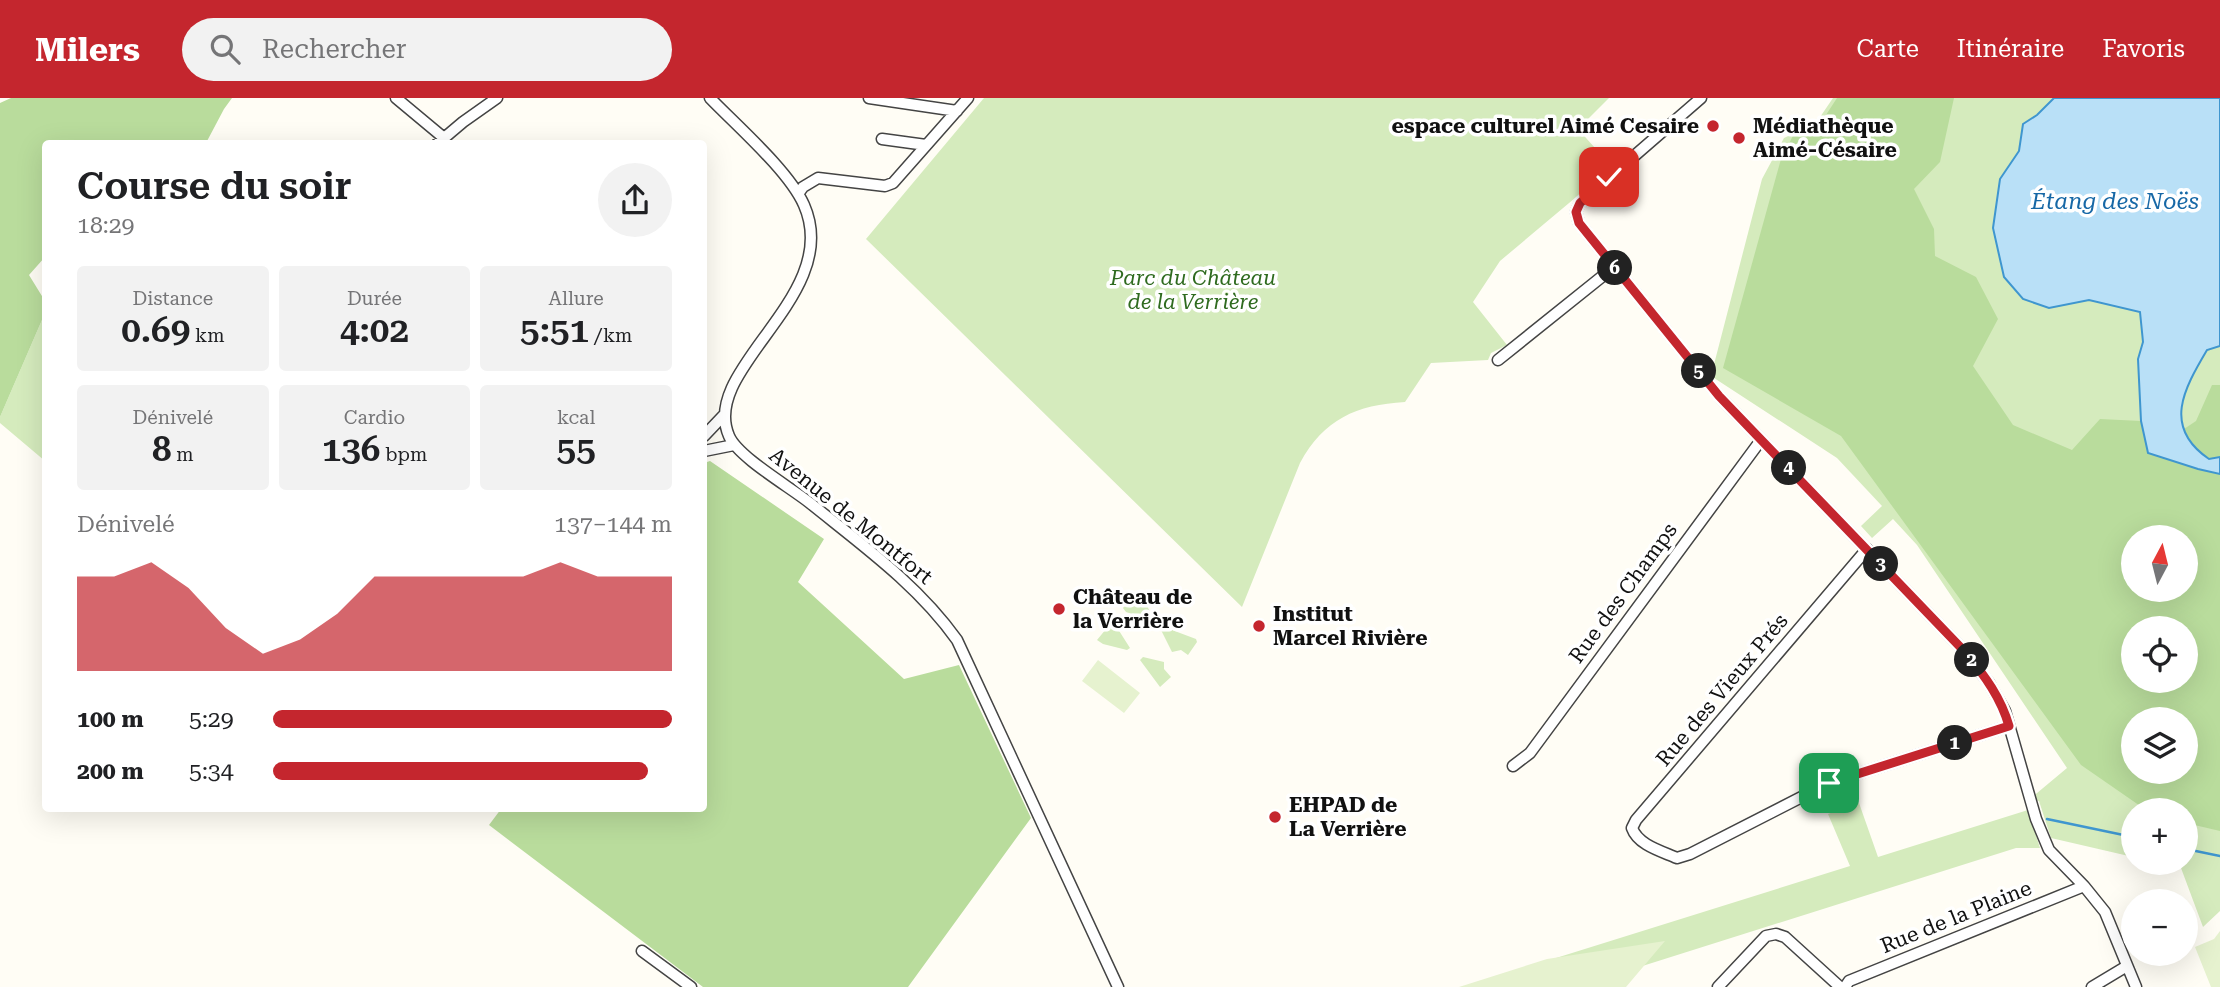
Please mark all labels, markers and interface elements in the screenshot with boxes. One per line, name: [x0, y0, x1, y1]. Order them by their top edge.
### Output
search box: [182, 18, 672, 81]
text: Milers: [35, 30, 140, 69]
icon: search: [206, 30, 244, 68]
text: Rechercher: [262, 34, 406, 64]
text: Carte: [1857, 35, 1919, 63]
text: Itinéraire: [1957, 35, 2064, 63]
text: Favoris: [2102, 35, 2185, 63]
place label: espace culturel Aimé Cesaire: [1392, 114, 1699, 138]
place label: Médiathèque Aimé-Césaire: [1753, 114, 1897, 162]
marker: espace culturel Aimé Cesaire: [1705, 118, 1721, 134]
marker: Médiathèque Aimé-Césaire: [1731, 130, 1747, 146]
pin: [1579, 147, 1639, 207]
icon: check: [1590, 158, 1628, 196]
button: share: [598, 163, 672, 237]
text: Course du soir: [77, 164, 352, 208]
water label: Étang des Noës: [2030, 188, 2199, 215]
text: 18:29: [77, 212, 134, 239]
pin: 6: [1598, 250, 1632, 286]
text: 6: [1609, 256, 1620, 279]
park label: Parc du Château de la Verrière: [1109, 266, 1276, 314]
text: Distance: [133, 287, 213, 310]
text: Durée: [347, 287, 402, 310]
text: Allure: [549, 287, 604, 310]
text: 0.69: [121, 310, 190, 351]
text: 4:02: [340, 310, 409, 351]
text: 5:51: [520, 310, 589, 351]
text: km: [190, 324, 224, 347]
text: /km: [589, 324, 632, 347]
pin: 5: [1682, 354, 1716, 388]
text: 5: [1693, 359, 1704, 382]
text: Dénivelé: [132, 406, 213, 429]
text: Cardio: [344, 406, 405, 429]
text: kcal: [557, 406, 595, 429]
text: 8: [152, 429, 172, 470]
text: 136: [322, 429, 380, 470]
text: 55: [557, 429, 596, 470]
text: m: [172, 443, 194, 466]
text: bpm: [380, 443, 427, 466]
street label: Avenue de Montfort: [765, 443, 937, 589]
pin: 4: [1772, 450, 1806, 486]
text: 4: [1783, 456, 1794, 479]
text: Dénivelé: [77, 511, 175, 538]
text: 137–144 m: [554, 511, 672, 538]
street label: Rue des Champs: [1564, 518, 1682, 668]
north arrow: [2121, 525, 2198, 602]
map controls: [2121, 525, 2198, 966]
pin: 3: [1864, 546, 1898, 582]
text: 3: [1875, 552, 1886, 575]
place label: Château de la Verrière: [1073, 585, 1192, 633]
marker: Château de la Verrière: [1051, 601, 1067, 617]
place label: Institut Marcel Rivière: [1273, 602, 1428, 650]
street label: Rue des Vieux Prés: [1651, 609, 1793, 771]
button: locate: [2121, 616, 2198, 693]
marker: Institut Marcel Rivière: [1251, 618, 1267, 634]
pin: 2: [1954, 642, 1990, 678]
text: 2: [1966, 648, 1977, 671]
text: 100 m: [77, 706, 144, 733]
text: 5:29: [189, 706, 234, 733]
button: layers: [2121, 707, 2198, 784]
pin: 1: [1938, 726, 1972, 760]
text: 1: [1949, 731, 1960, 754]
pin: [1799, 753, 1859, 813]
text: 200 m: [77, 758, 144, 785]
text: 5:34: [189, 758, 234, 785]
icon: arrive: [1810, 764, 1848, 802]
place label: EHPAD de La Verrière: [1289, 793, 1407, 841]
button: +: [2121, 798, 2198, 875]
marker: EHPAD de La Verrière: [1267, 809, 1283, 825]
street label: Rue de la Plaine: [1877, 876, 2035, 958]
button: −: [2121, 889, 2198, 966]

